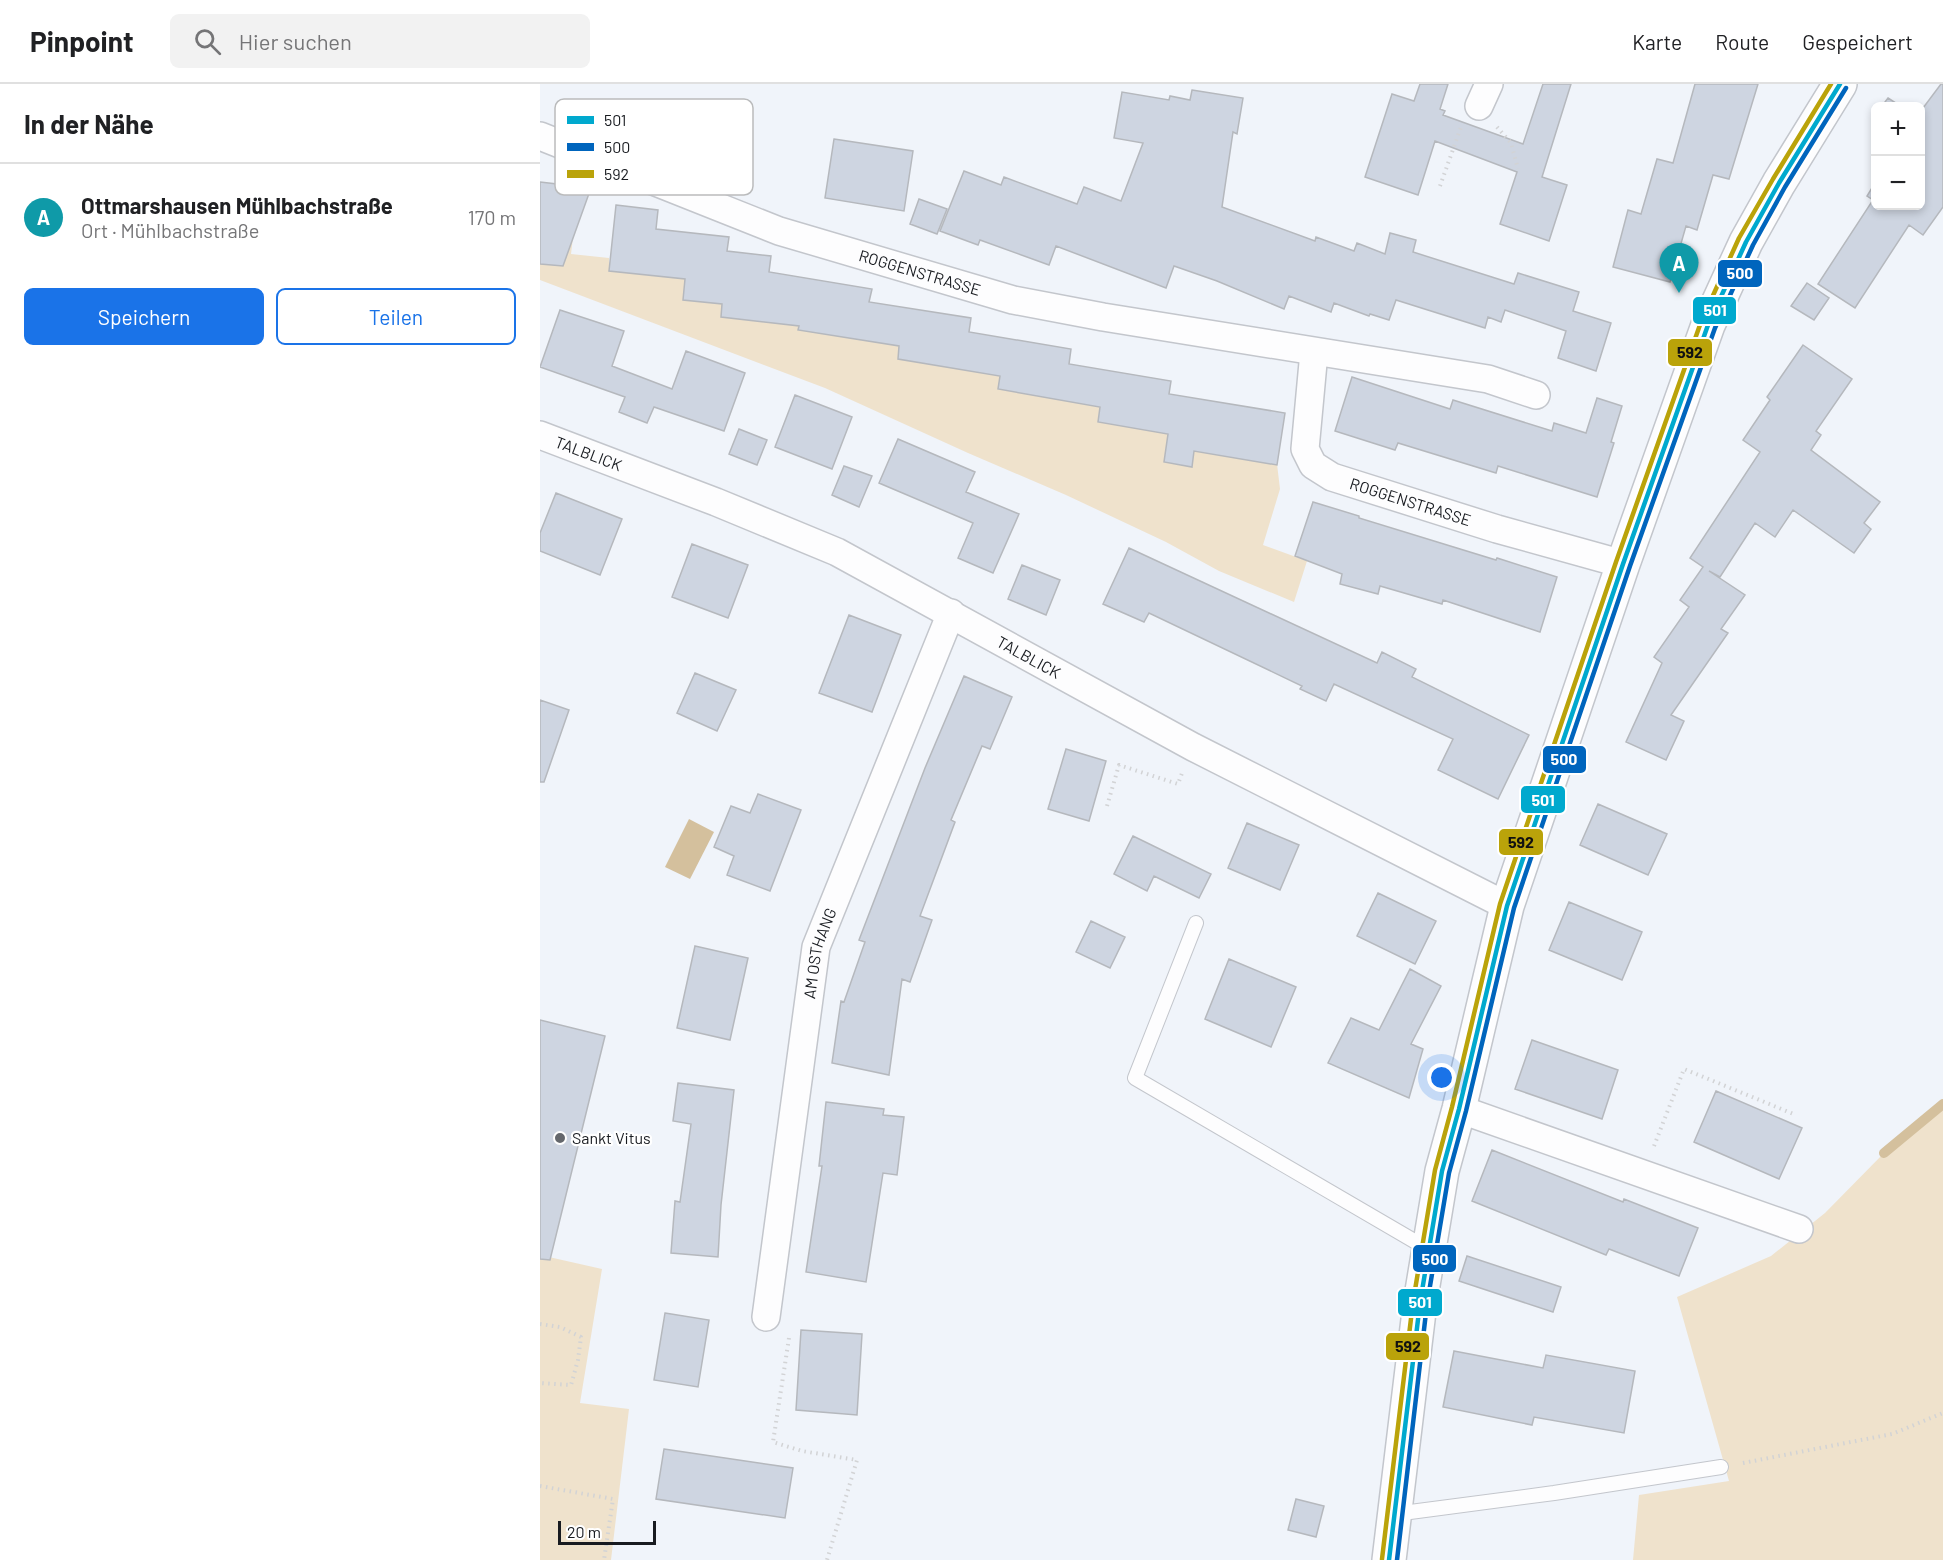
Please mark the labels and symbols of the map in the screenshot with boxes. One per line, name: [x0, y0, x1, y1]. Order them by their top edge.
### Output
legend: [555, 99, 753, 195]
text: 501: [604, 110, 626, 129]
text: 500: [604, 137, 630, 156]
text: 592: [604, 164, 629, 183]
pin: A: [1660, 244, 1698, 293]
street label: ROGGENSTRASSE: [857, 245, 983, 299]
line badge: 500: [1717, 259, 1763, 288]
text: 500: [1727, 263, 1753, 282]
line badge: 501: [1692, 296, 1737, 325]
text: 501: [1703, 300, 1727, 319]
line badge: 592: [1667, 338, 1713, 367]
text: 592: [1677, 342, 1703, 361]
street label: TALBLICK: [553, 432, 625, 474]
street label: ROGGENSTRASSE: [1348, 473, 1473, 529]
street label: TALBLICK: [994, 632, 1064, 682]
line badge: 500: [1542, 745, 1587, 774]
text: 500: [1551, 749, 1577, 768]
line badge: 501: [1520, 785, 1566, 814]
text: 501: [1531, 790, 1555, 809]
line badge: 592: [1498, 828, 1544, 856]
text: 592: [1508, 832, 1534, 851]
street label: AM OSTHANG: [799, 905, 840, 1000]
your location: [1427, 1063, 1456, 1092]
place label: Sankt Vitus: [572, 1128, 651, 1147]
marker: Sankt Vitus: [553, 1131, 567, 1145]
line badge: 500: [1412, 1244, 1457, 1273]
text: 500: [1422, 1249, 1448, 1268]
line badge: 501: [1397, 1288, 1443, 1317]
text: 501: [1408, 1292, 1432, 1311]
line badge: 592: [1385, 1332, 1430, 1361]
text: 592: [1395, 1336, 1421, 1355]
scale bar: [558, 1518, 656, 1546]

